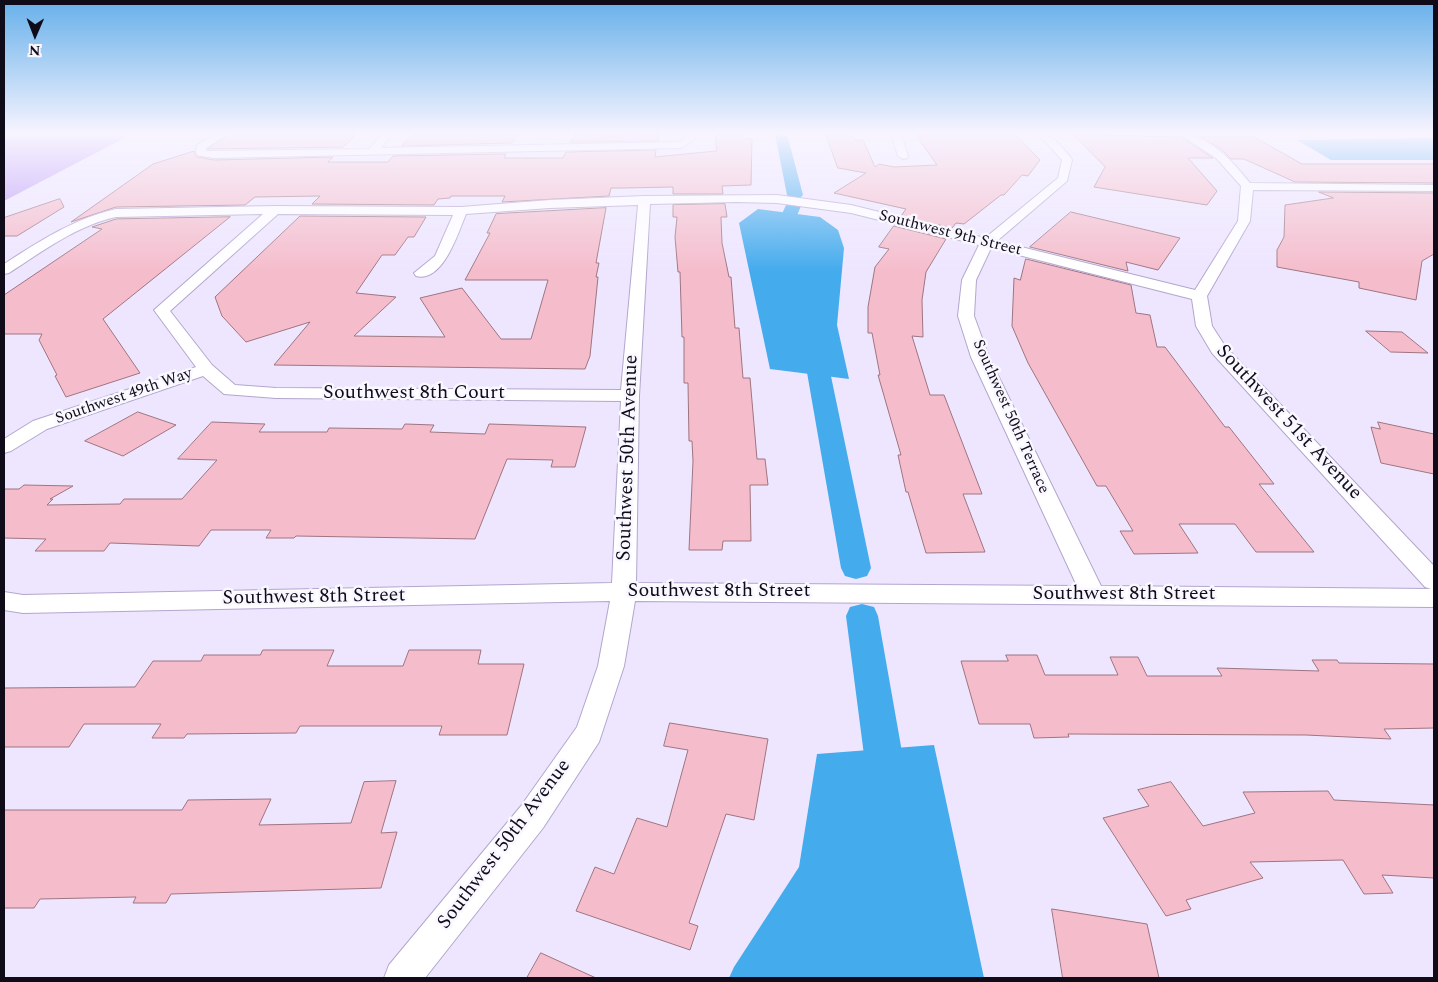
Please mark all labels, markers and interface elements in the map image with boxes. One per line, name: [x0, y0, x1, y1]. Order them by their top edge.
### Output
north arrow: [10, 10, 60, 60]
text: N: [29, 40, 41, 61]
street label: Southwest 9th Street: [877, 207, 1023, 261]
street label: Southwest 50th Terrace: [967, 337, 1053, 497]
street label: Southwest 51st Avenue: [1210, 340, 1366, 506]
street label: Southwest 50th Avenue: [613, 354, 645, 562]
street label: Southwest 49th Way: [53, 365, 195, 429]
street label: Southwest 8th Court: [323, 382, 505, 406]
street label: Southwest 8th Street: [627, 580, 811, 604]
street label: Southwest 8th Street: [1032, 583, 1216, 607]
street label: Southwest 8th Street: [222, 584, 406, 612]
street label: Southwest 50th Avenue: [433, 755, 577, 935]

